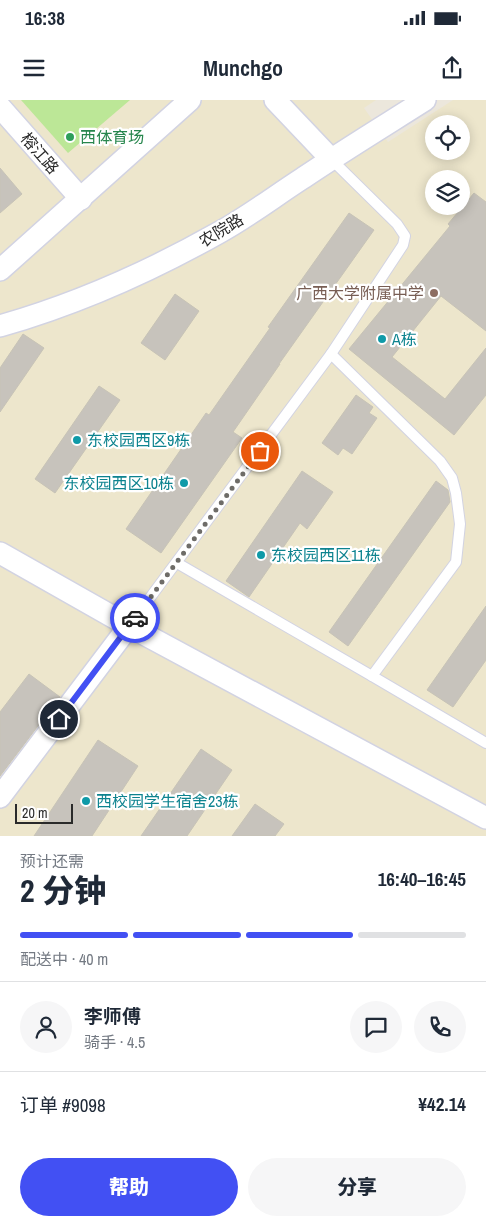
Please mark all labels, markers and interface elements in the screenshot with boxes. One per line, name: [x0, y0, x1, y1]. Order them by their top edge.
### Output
text: 16:38: [25, 5, 65, 31]
text: Munchgo: [203, 53, 283, 83]
icon: menu: [20, 54, 48, 82]
icon: share: [438, 54, 466, 82]
map controls: [425, 115, 470, 215]
button: locate: [425, 115, 470, 160]
place label: 西体育场: [80, 126, 144, 148]
street label: 榕江路: [16, 128, 64, 178]
marker: 西体育场: [64, 131, 76, 143]
button: layers: [425, 170, 470, 215]
street label: 农院路: [195, 208, 247, 252]
place label: 广西大学附属中学: [296, 282, 424, 304]
marker: 广西大学附属中学: [428, 287, 440, 299]
place label: A栋: [391, 328, 417, 350]
marker: A栋: [376, 333, 388, 345]
place label: 东校园西区9栋: [87, 429, 190, 451]
pin: [239, 430, 281, 472]
marker: 东校园西区9栋: [71, 434, 83, 446]
icon: bag: [246, 437, 274, 465]
place label: 东校园西区10栋: [63, 472, 174, 494]
marker: 东校园西区10栋: [178, 477, 190, 489]
place label: 东校园西区11栋: [271, 544, 381, 566]
marker: 东校园西区11栋: [255, 549, 267, 561]
courier: [110, 593, 160, 643]
icon: car: [121, 604, 149, 632]
pin: [38, 698, 80, 740]
icon: home: [45, 705, 73, 733]
place label: 西校园学生宿舍23栋: [96, 790, 239, 812]
marker: 西校园学生宿舍23栋: [80, 795, 92, 807]
scale bar: [15, 801, 72, 824]
text: 20 m: [22, 804, 48, 822]
text: 预计还需: [20, 850, 84, 872]
text: 16:40–16:45: [378, 866, 466, 892]
text: 2 分钟: [20, 869, 106, 912]
text: 配送中 · 40 m: [20, 948, 108, 970]
button: person: [20, 1001, 72, 1053]
button: chat: [350, 1001, 402, 1053]
button: phone: [414, 1001, 466, 1053]
text: 李师傅: [84, 1003, 141, 1029]
text: 骑手 · 4.5: [84, 1031, 145, 1053]
text: ¥42.14: [418, 1091, 466, 1117]
text: 订单 #9098: [20, 1092, 106, 1118]
button: 帮助: [20, 1158, 238, 1216]
button: 分享: [248, 1158, 466, 1216]

